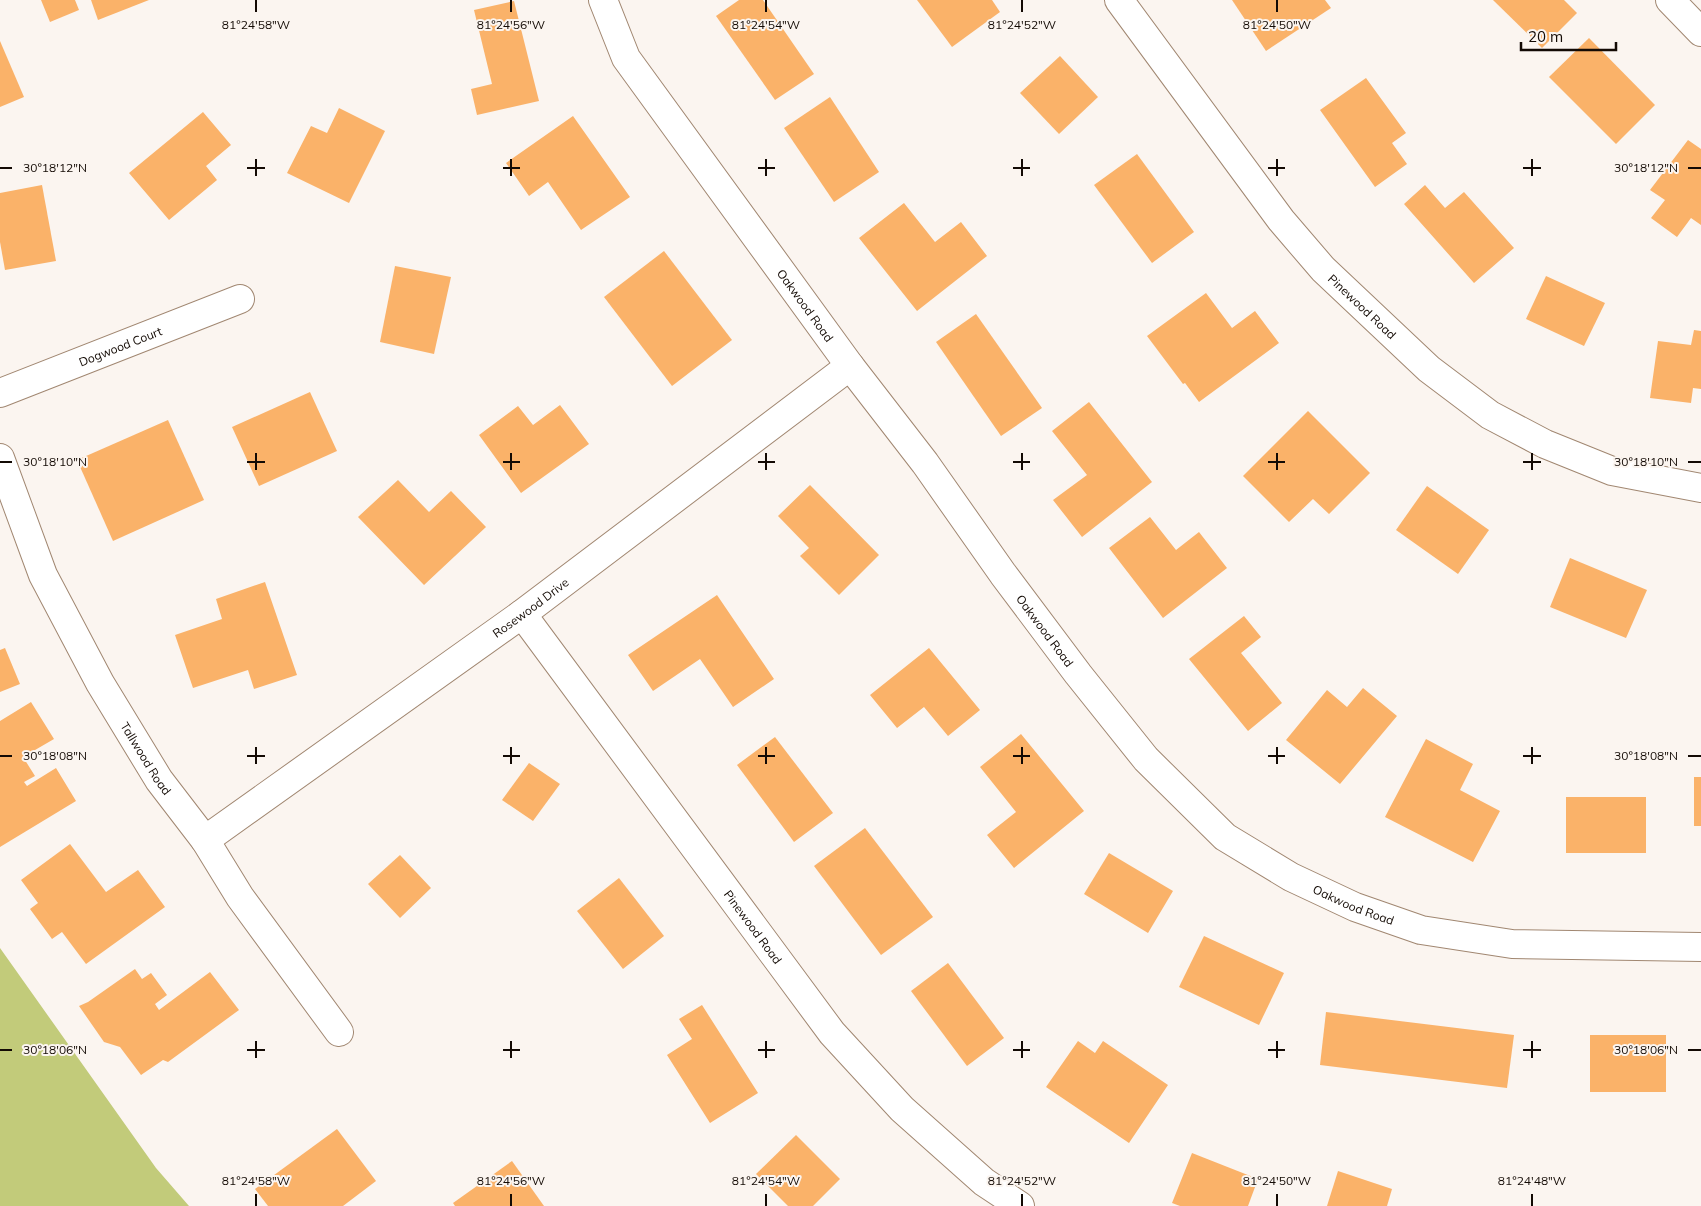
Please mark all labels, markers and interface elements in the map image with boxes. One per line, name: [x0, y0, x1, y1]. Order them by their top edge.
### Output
text: 81°24'58"W: [222, 17, 290, 32]
text: 81°24'56"W: [477, 17, 545, 32]
text: 81°24'54"W: [732, 17, 800, 32]
text: 81°24'52"W: [988, 17, 1056, 32]
text: 81°24'50"W: [1243, 17, 1311, 32]
scale bar: [1521, 20, 1616, 52]
text: 20 m: [1528, 27, 1563, 46]
text: 30°18'12"N: [23, 160, 87, 175]
text: 30°18'12"N: [1614, 160, 1678, 175]
street label: Oakwood Road: [774, 266, 837, 344]
street label: Pinewood Road: [1325, 271, 1400, 342]
street label: Dogwood Court: [76, 323, 164, 369]
text: 30°18'10"N: [23, 454, 87, 469]
text: 30°18'10"N: [1614, 454, 1678, 469]
street label: Rosewood Drive: [489, 574, 571, 640]
street label: Oakwood Road: [1013, 591, 1077, 669]
street label: Tallwood Road: [118, 719, 175, 797]
text: 30°18'08"N: [23, 748, 87, 763]
text: 30°18'08"N: [1614, 748, 1678, 763]
street label: Oakwood Road: [1311, 881, 1396, 928]
street label: Pinewood Road: [721, 887, 786, 967]
text: 30°18'06"N: [23, 1042, 87, 1057]
text: 30°18'06"N: [1614, 1042, 1678, 1057]
text: 81°24'58"W: [222, 1173, 290, 1188]
text: 81°24'56"W: [477, 1173, 545, 1188]
text: 81°24'54"W: [732, 1173, 800, 1188]
text: 81°24'52"W: [988, 1173, 1056, 1188]
text: 81°24'50"W: [1243, 1173, 1311, 1188]
text: 81°24'48"W: [1498, 1173, 1566, 1188]

